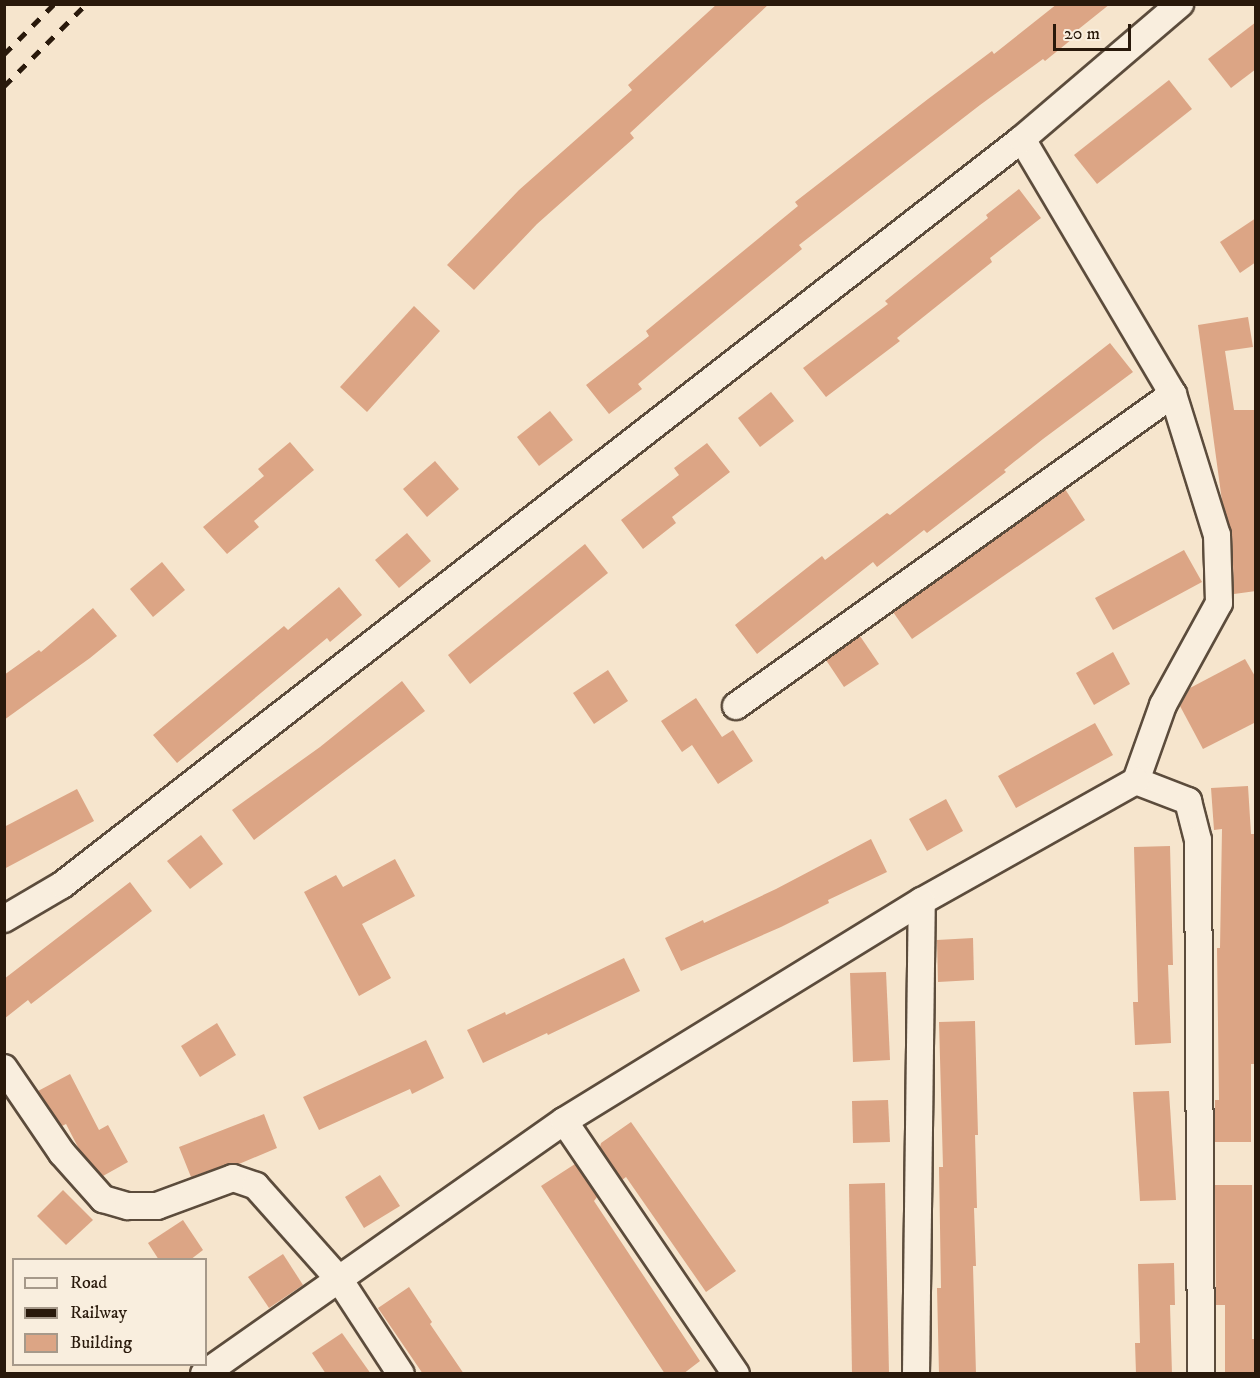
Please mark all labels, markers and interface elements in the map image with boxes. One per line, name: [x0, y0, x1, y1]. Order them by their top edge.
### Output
scale bar: [1056, 12, 1134, 50]
text: 20 m: [1064, 23, 1100, 45]
legend: [12, 1258, 207, 1366]
text: Road: [70, 1272, 107, 1294]
text: Railway: [70, 1302, 127, 1324]
text: Building: [70, 1332, 132, 1354]

